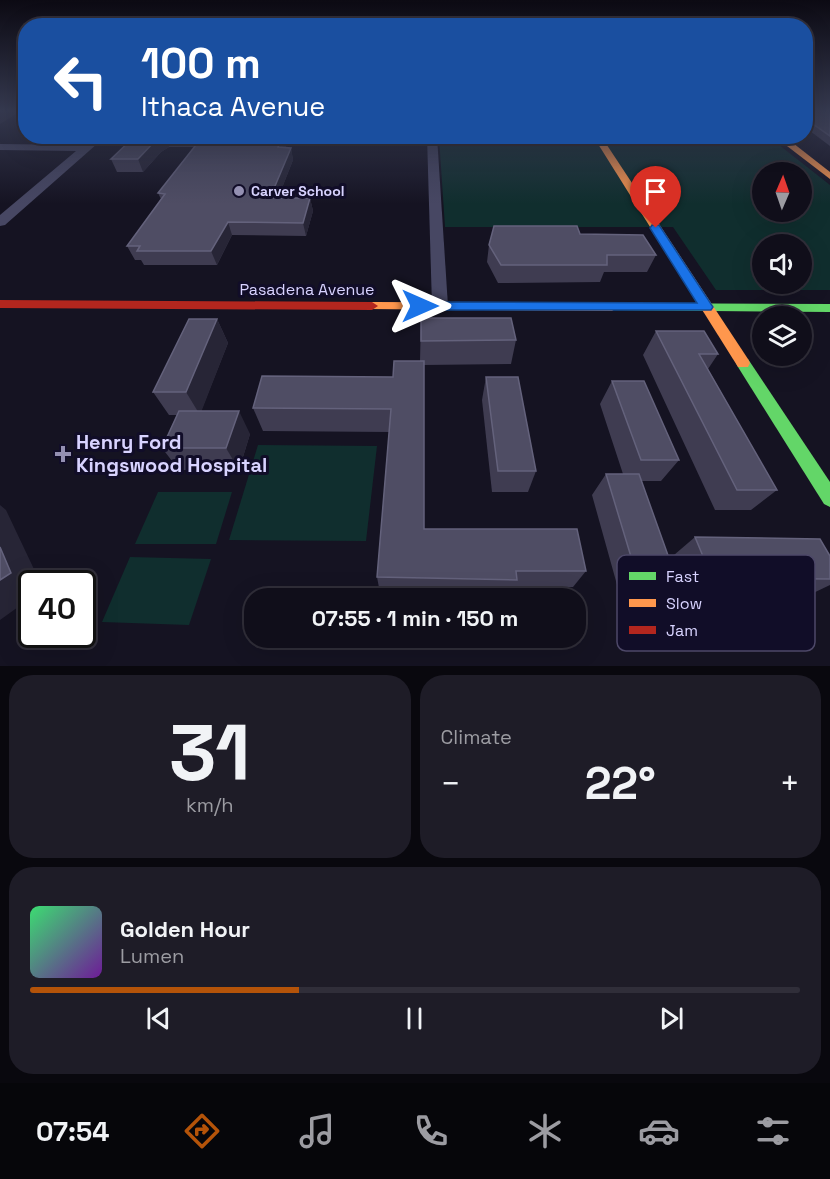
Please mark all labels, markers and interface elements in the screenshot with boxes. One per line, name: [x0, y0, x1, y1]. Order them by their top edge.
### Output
text: 100 m: [141, 37, 261, 90]
icon: left: [42, 42, 120, 120]
text: Ithaca Avenue: [141, 89, 325, 124]
north arrow: [752, 162, 812, 222]
map controls: [752, 162, 812, 366]
pin: [630, 166, 681, 228]
icon: arrive: [639, 175, 672, 208]
place label: Carver School: [251, 182, 344, 200]
marker: Carver School: [232, 184, 246, 198]
button: sound: [752, 234, 812, 294]
position arrow: [388, 274, 452, 338]
street label: Pasadena Avenue: [239, 279, 375, 300]
button: layers: [752, 306, 812, 366]
place label: Henry Ford Kingswood Hospital: [76, 429, 267, 478]
marker: Henry Ford Kingswood Hospital: [54, 445, 72, 463]
legend: [617, 555, 815, 651]
text: Fast: [666, 566, 699, 587]
speed limit sign: 40: [18, 570, 96, 648]
text: Slow: [666, 593, 702, 614]
text: 07:55 · 1 min · 150 m: [312, 604, 518, 632]
text: Jam: [666, 620, 698, 641]
text: 31: [169, 703, 250, 803]
text: Climate: [441, 724, 512, 750]
text: 22°: [585, 755, 656, 812]
text: −: [441, 763, 461, 805]
text: +: [780, 763, 800, 805]
text: km/h: [186, 792, 234, 818]
text: Golden Hour: [120, 915, 250, 943]
text: Lumen: [120, 943, 184, 969]
icon: previous: [142, 1002, 175, 1035]
icon: pause: [398, 1002, 431, 1035]
icon: next: [655, 1002, 688, 1035]
icon: directions: [181, 1110, 223, 1152]
icon: music: [296, 1110, 338, 1152]
icon: phone: [410, 1110, 452, 1152]
icon: climate: [524, 1110, 566, 1152]
icon: car: [638, 1110, 680, 1152]
icon: filters: [752, 1110, 794, 1152]
text: 07:54: [36, 1114, 109, 1149]

